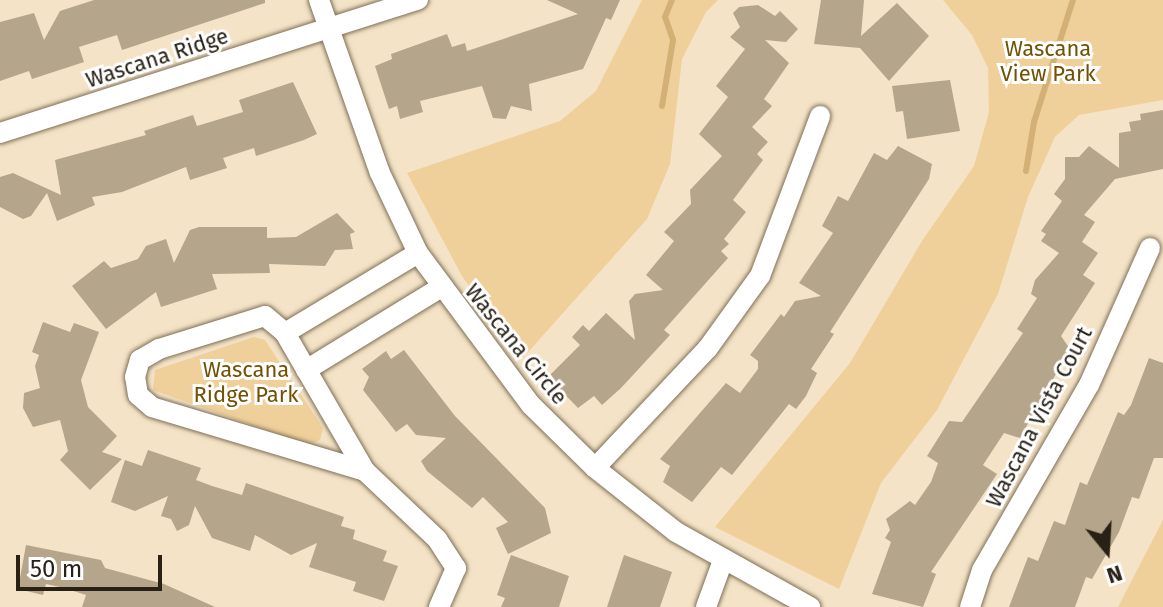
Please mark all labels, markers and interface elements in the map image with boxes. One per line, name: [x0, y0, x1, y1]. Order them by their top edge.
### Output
street label: Wascana Ridge: [82, 23, 232, 93]
park label: Wascana View Park: [1000, 35, 1096, 86]
street label: Wascana Circle: [459, 278, 573, 410]
street label: Wascana Vista Court: [980, 322, 1098, 512]
park label: Wascana Ridge Park: [194, 356, 298, 408]
north arrow: [1067, 511, 1147, 591]
scale bar: [20, 539, 166, 589]
text: 50 m: [30, 555, 82, 583]
text: N: [1103, 559, 1126, 589]

